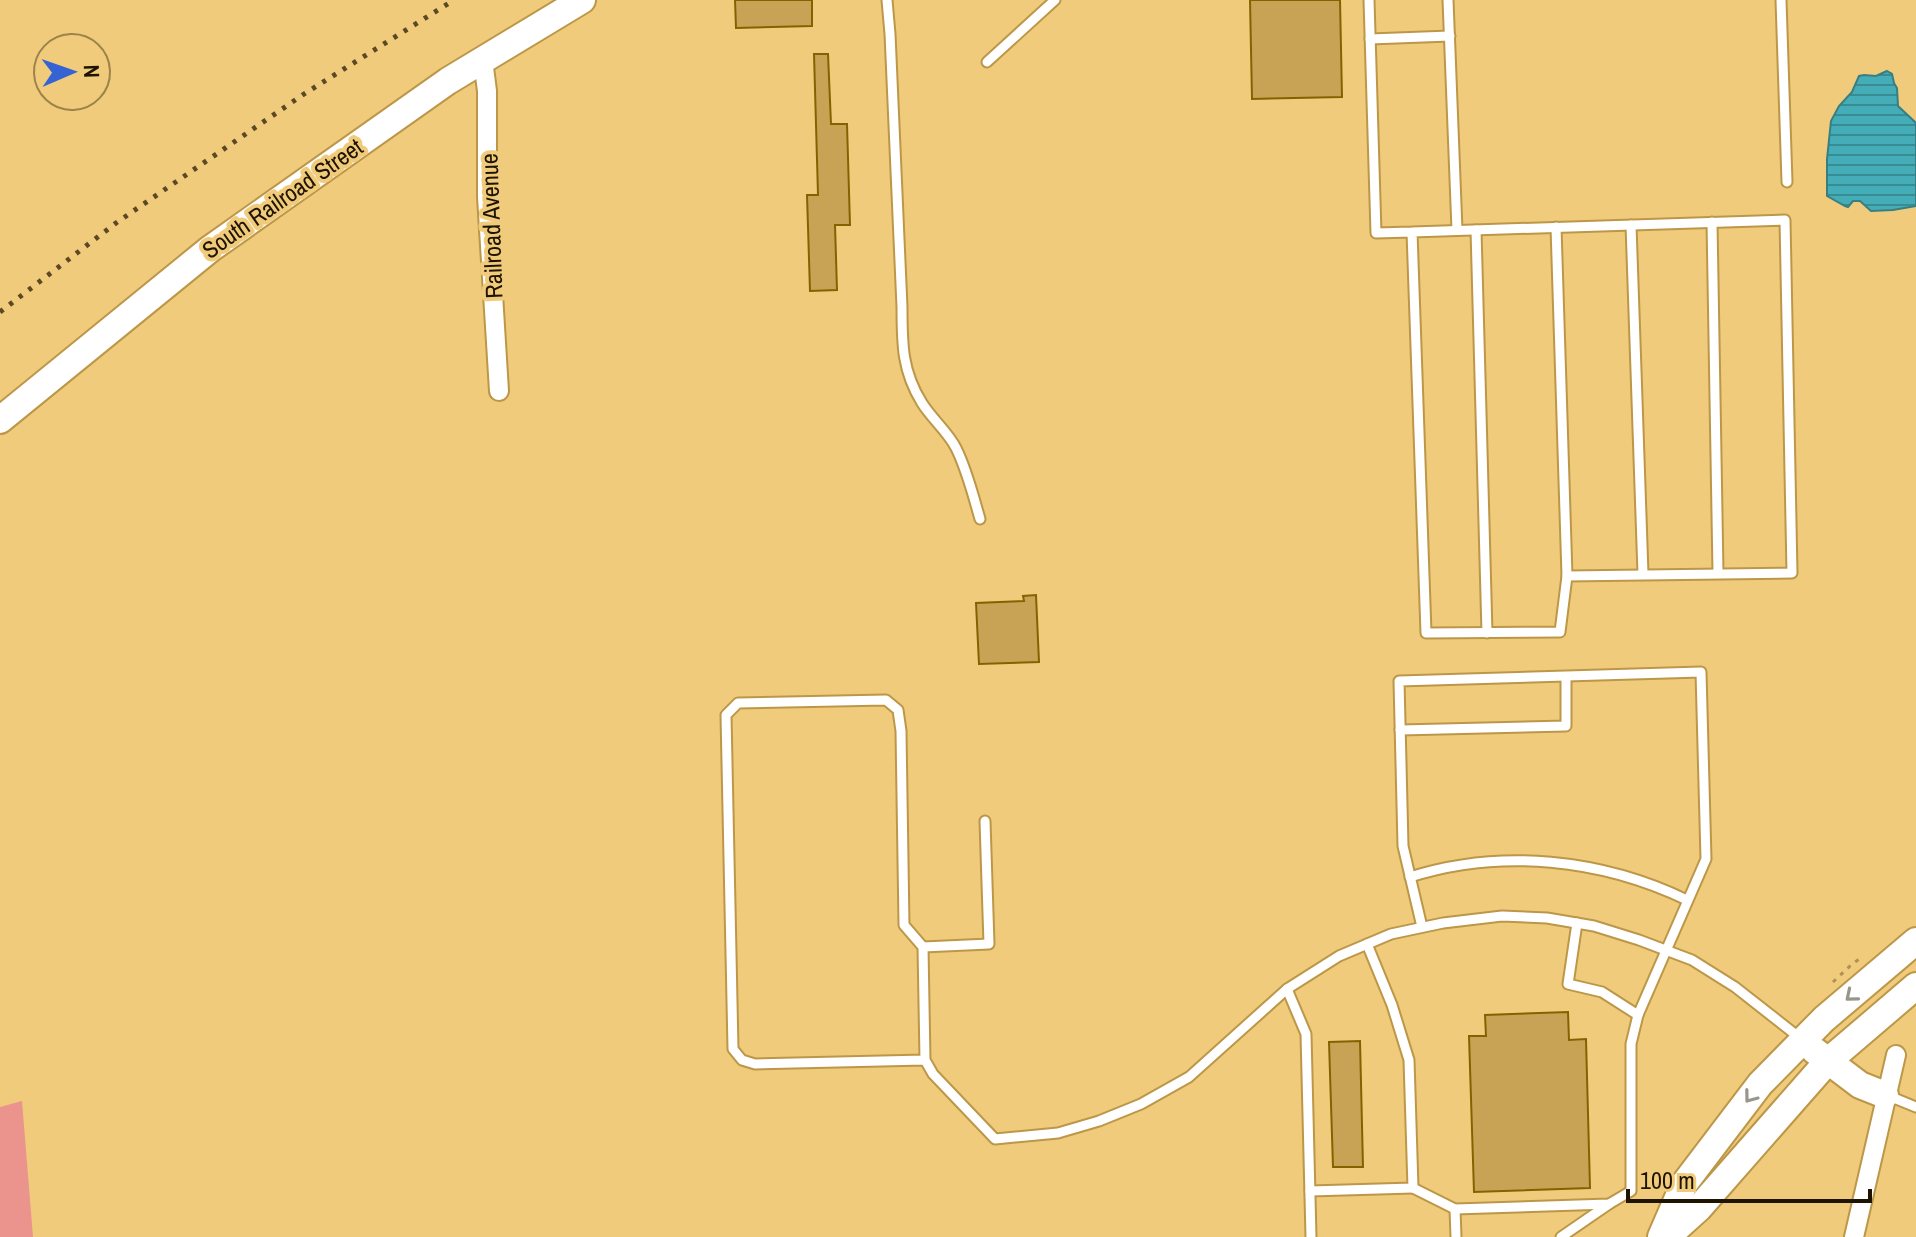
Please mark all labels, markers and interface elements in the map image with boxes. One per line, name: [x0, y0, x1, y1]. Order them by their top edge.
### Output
north arrow: [32, 32, 112, 112]
text: N: [77, 64, 107, 78]
street label: South Railroad Street: [195, 130, 369, 265]
street label: Railroad Avenue: [472, 153, 510, 299]
one-way arrow: [1845, 986, 1860, 1001]
one-way arrow: [1745, 1089, 1759, 1103]
scale bar: [1628, 1153, 1870, 1203]
text: 100 m: [1640, 1164, 1695, 1196]

